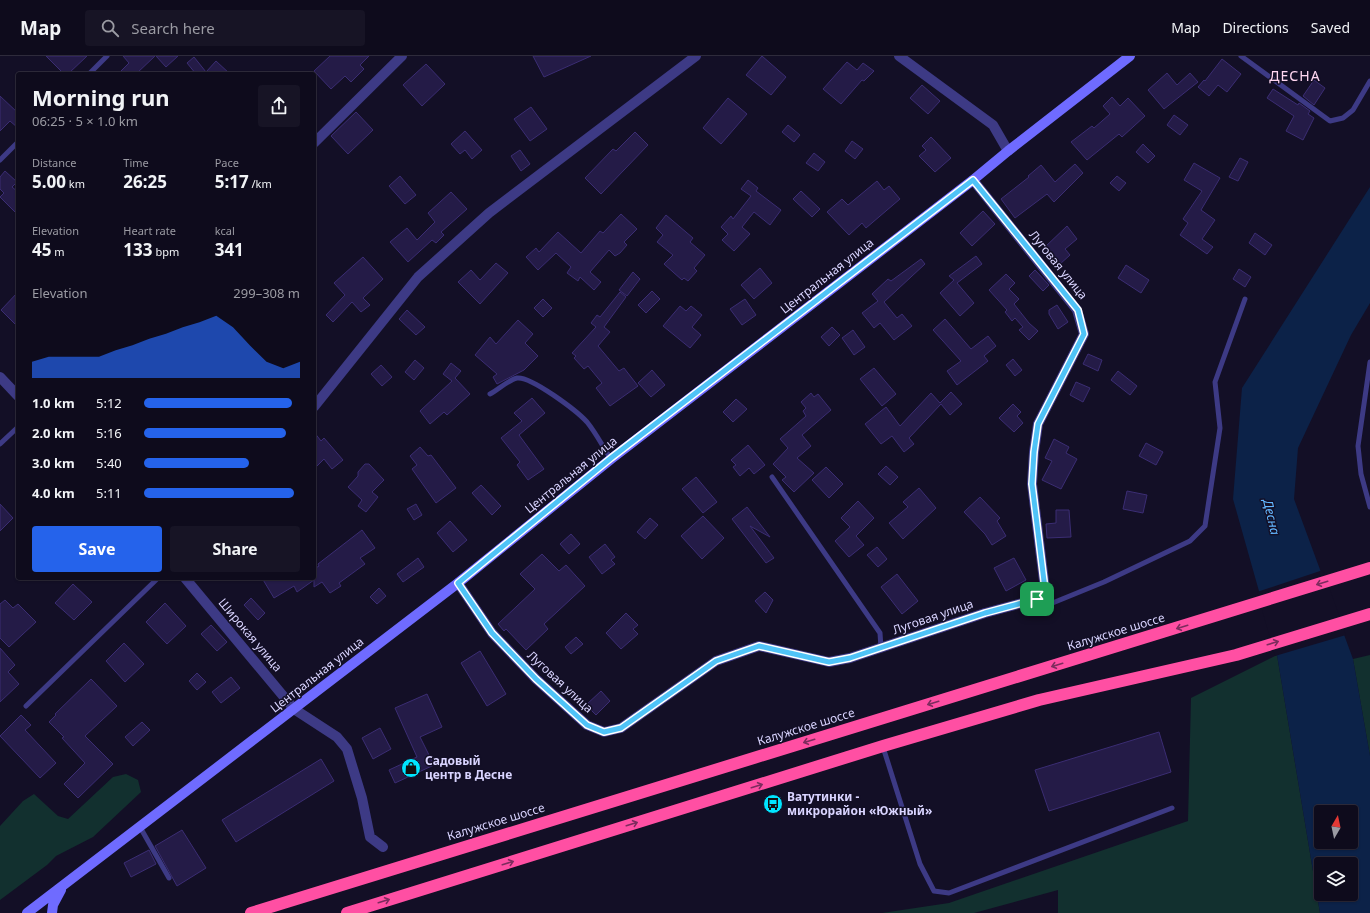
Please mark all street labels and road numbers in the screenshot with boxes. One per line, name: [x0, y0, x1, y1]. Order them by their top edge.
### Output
street label: Луговая улица: [1025, 227, 1092, 303]
street label: Центральная улица: [776, 234, 877, 317]
street label: Центральная улица: [521, 432, 620, 517]
street label: Широкая улица: [215, 594, 286, 675]
street label: Луговая улица: [890, 595, 975, 638]
street label: Калужское шоссе: [1065, 609, 1167, 654]
street label: Центральная улица: [266, 633, 367, 716]
street label: Луговая улица: [524, 647, 597, 717]
street label: Калужское шоссе: [755, 704, 857, 749]
street label: Калужское шоссе: [445, 799, 547, 844]

